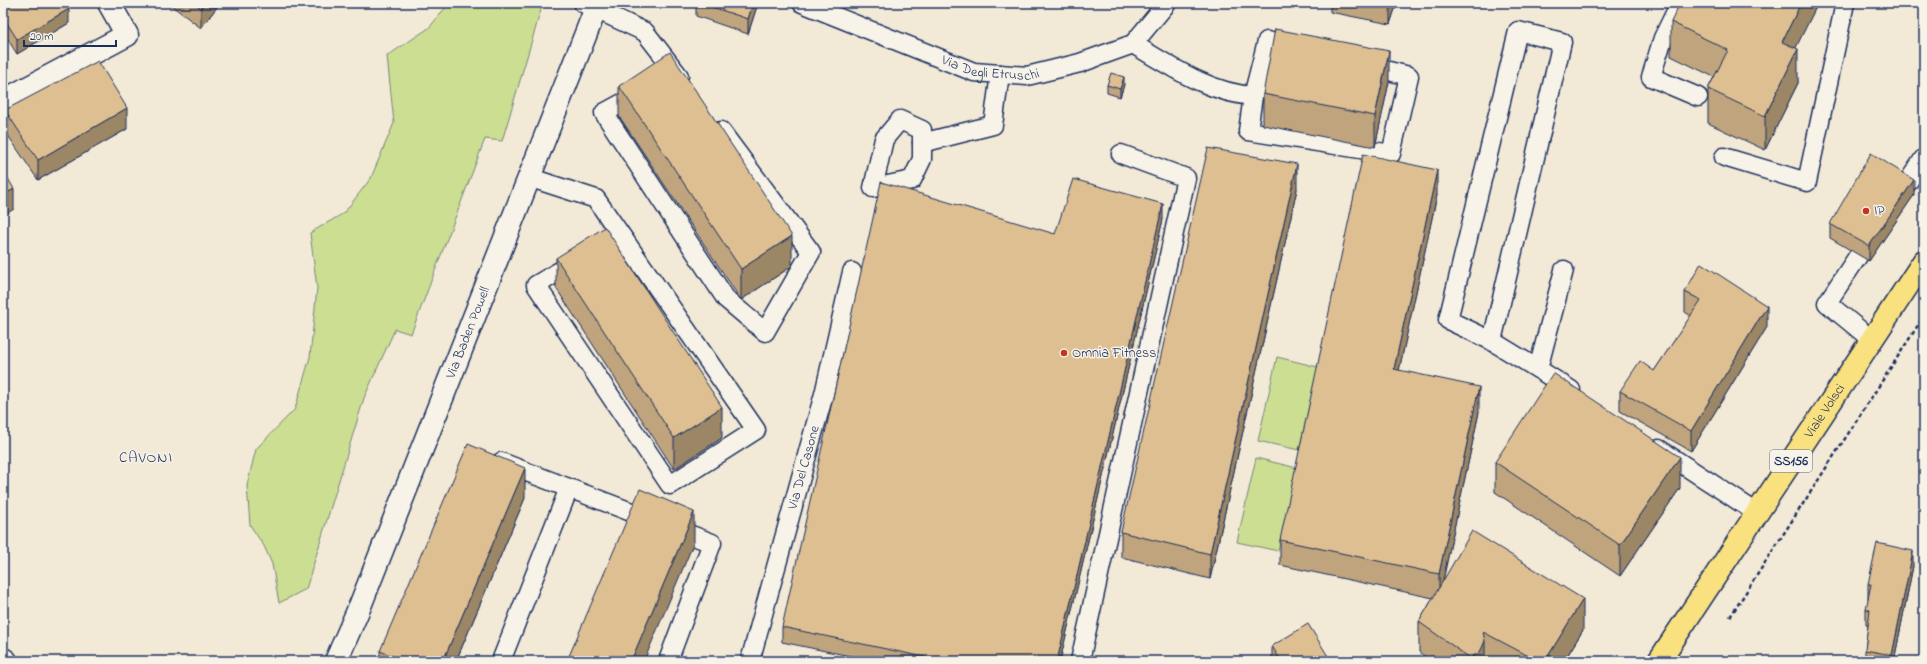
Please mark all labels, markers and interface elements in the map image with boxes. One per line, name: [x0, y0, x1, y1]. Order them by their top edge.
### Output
scale bar: [24, 22, 116, 48]
text: 20 m: [30, 28, 53, 46]
street label: Via Degli Etruschi: [937, 49, 1041, 87]
place label: IP: [1874, 201, 1885, 222]
marker: IP: [1861, 206, 1871, 216]
street label: Via Baden Powell: [440, 283, 496, 383]
place label: Omnia Fitness: [1072, 343, 1156, 364]
marker: Omnia Fitness: [1059, 348, 1069, 358]
street label: Viale Volsci: [1798, 380, 1850, 443]
street label: Via Del Casone: [782, 422, 826, 513]
district label: CAVONI: [119, 447, 173, 469]
road number: SS156: [1770, 450, 1812, 472]

